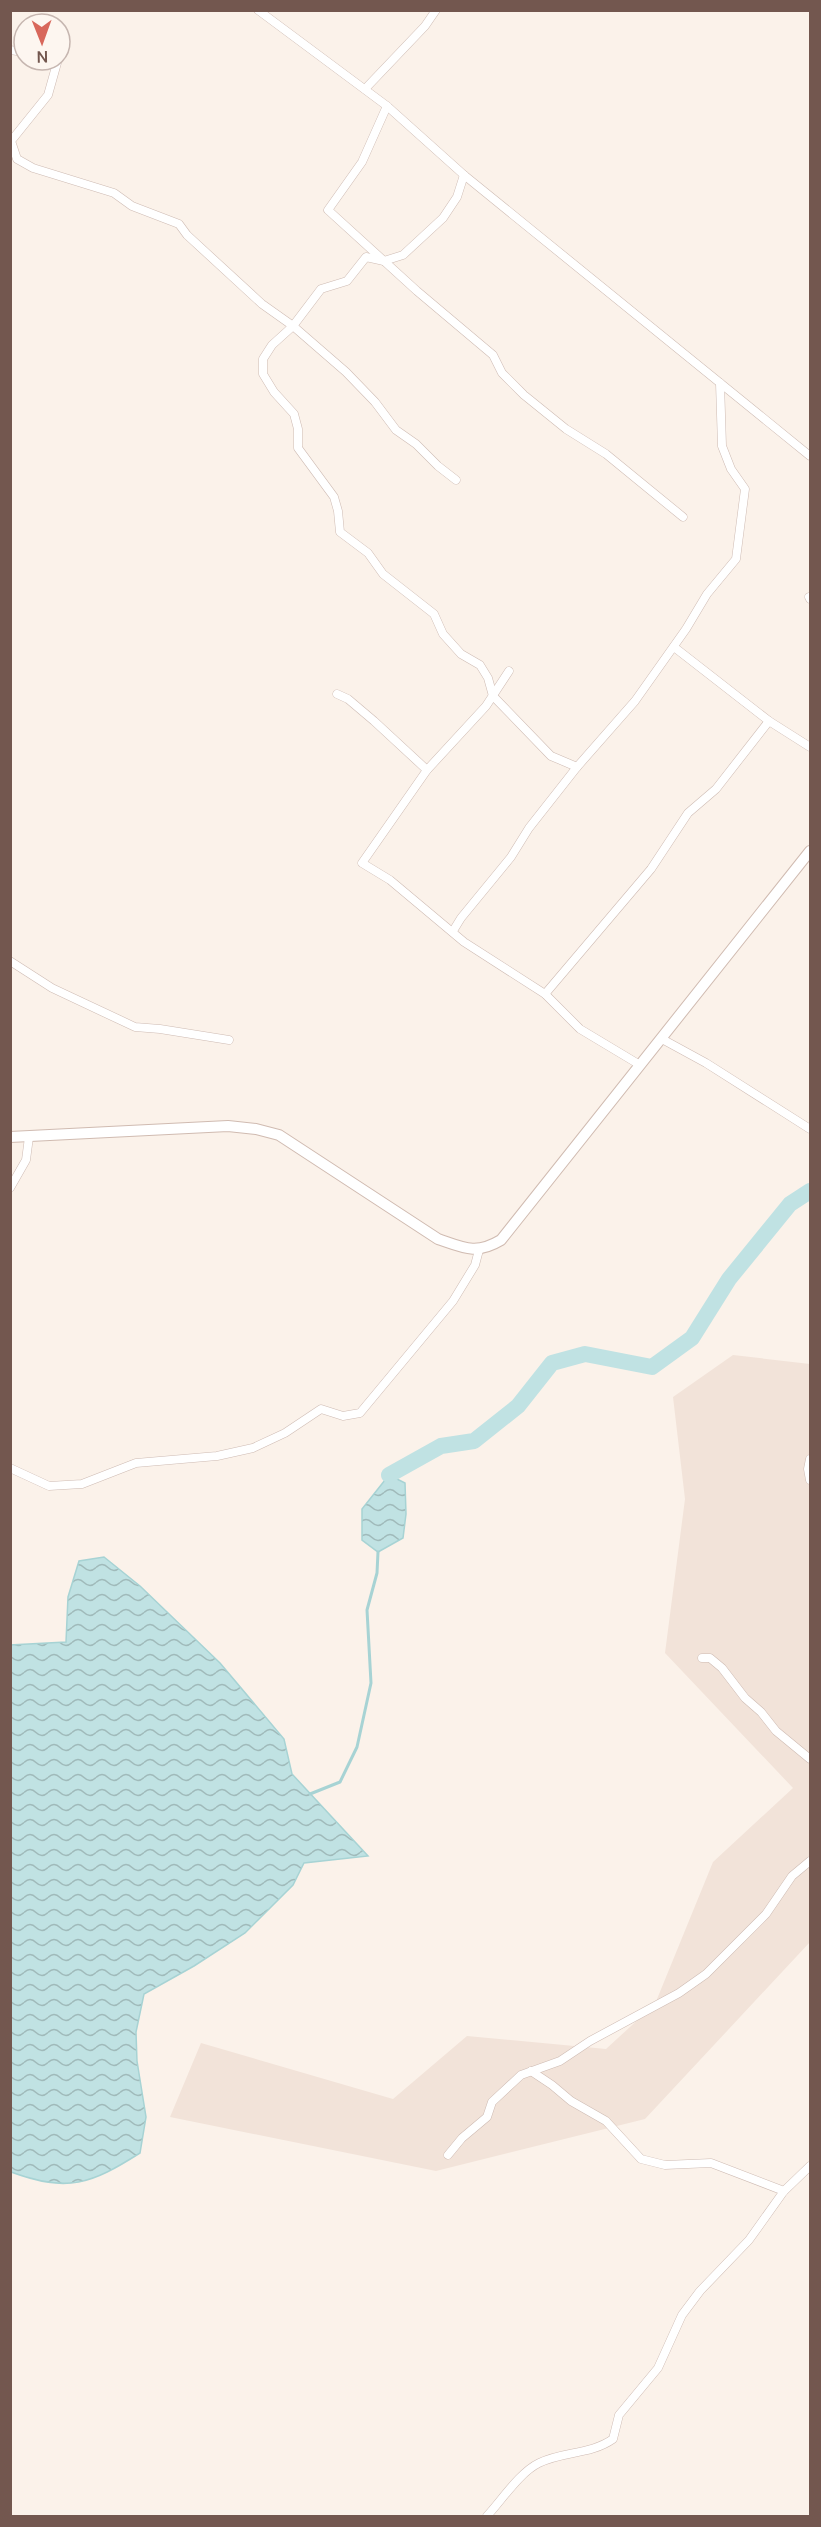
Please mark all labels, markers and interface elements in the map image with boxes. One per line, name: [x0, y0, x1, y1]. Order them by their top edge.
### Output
north arrow: [12, 12, 72, 72]
text: N: [36, 46, 48, 68]

